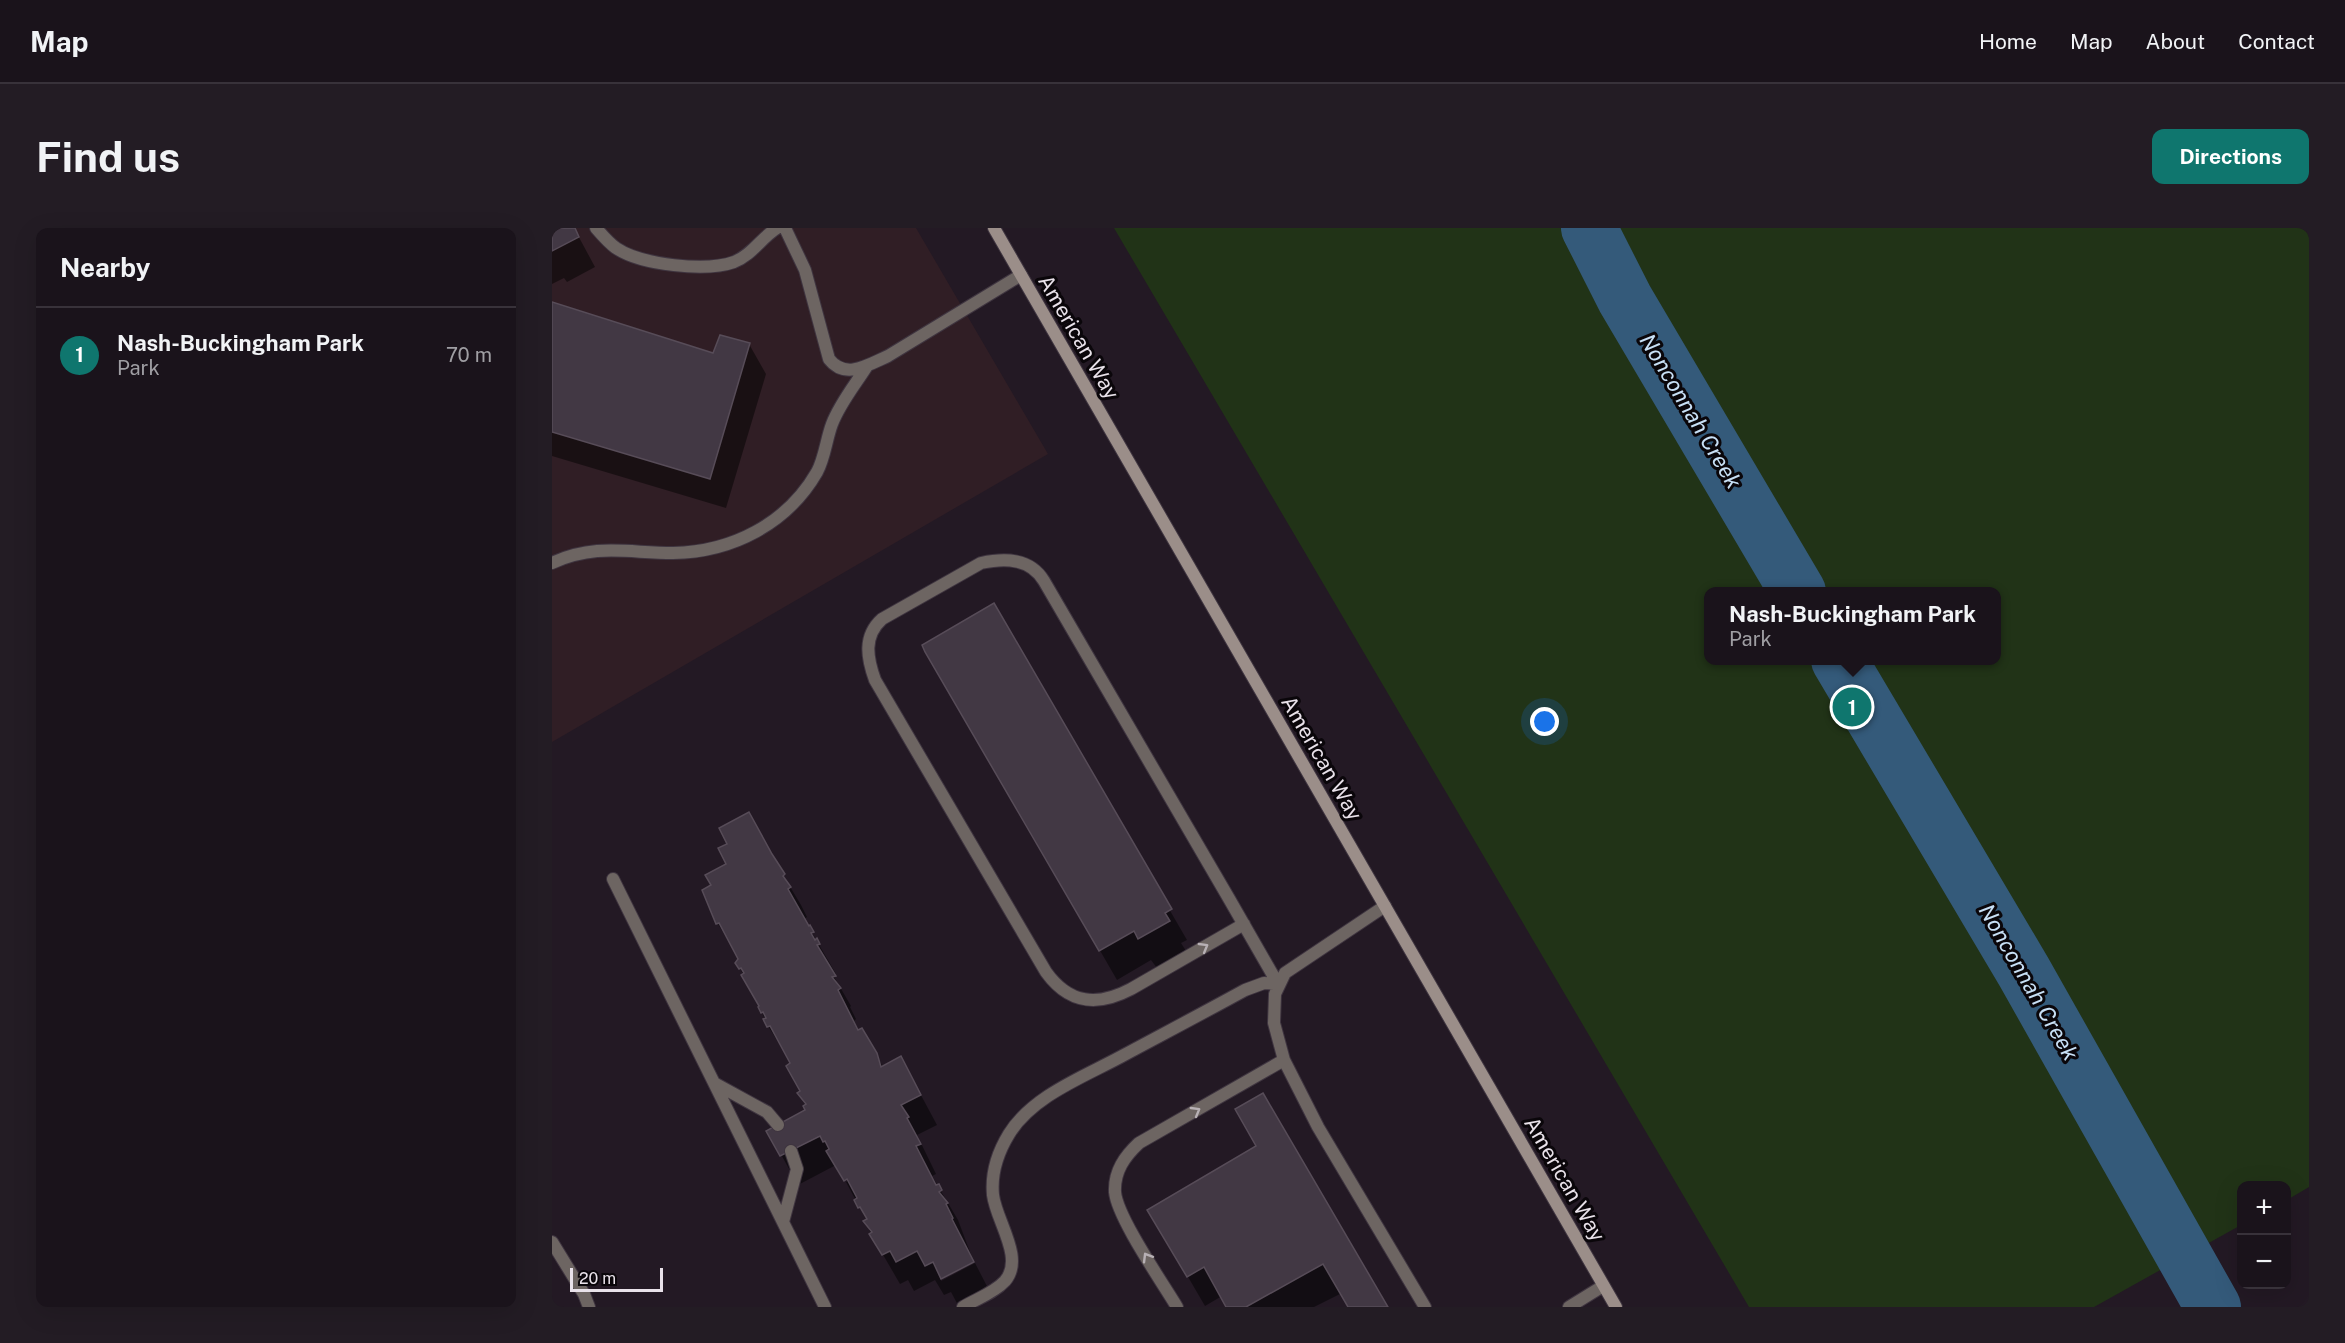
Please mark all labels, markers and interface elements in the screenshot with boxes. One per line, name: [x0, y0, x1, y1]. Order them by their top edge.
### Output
text: Map: [30, 25, 89, 58]
text: Home: [1979, 29, 2037, 54]
text: Map: [2070, 29, 2113, 54]
text: About: [2146, 29, 2205, 54]
text: Contact: [2238, 29, 2315, 54]
button: Directions: [2152, 129, 2309, 184]
text: Find us: [36, 132, 180, 181]
text: Nearby: [60, 252, 150, 283]
street label: American Way: [1033, 270, 1125, 404]
water label: Nonconnah Creek: [1635, 329, 1748, 493]
text: Nash-Buckingham Park: [117, 330, 364, 356]
text: 1: [75, 343, 84, 367]
text: 70 m: [446, 343, 492, 367]
text: Park: [117, 356, 160, 380]
popup: [1704, 587, 2001, 665]
text: Nash-Buckingham Park: [1729, 601, 1976, 627]
text: Park: [1729, 627, 1772, 651]
pin: 1: [1832, 684, 1872, 730]
street label: American Way: [1276, 691, 1368, 825]
your location: [1530, 707, 1559, 736]
water label: Nonconnah Creek: [1974, 899, 2084, 1065]
one-way arrow: [1198, 943, 1208, 955]
one-way arrow: [1190, 1106, 1200, 1118]
street label: American Way: [1519, 1112, 1611, 1246]
map controls: [2237, 1181, 2291, 1289]
button: +: [2237, 1181, 2291, 1235]
button: −: [2237, 1235, 2291, 1289]
one-way arrow: [1143, 1253, 1154, 1263]
scale bar: [570, 1265, 663, 1292]
text: 20 m: [579, 1269, 616, 1288]

